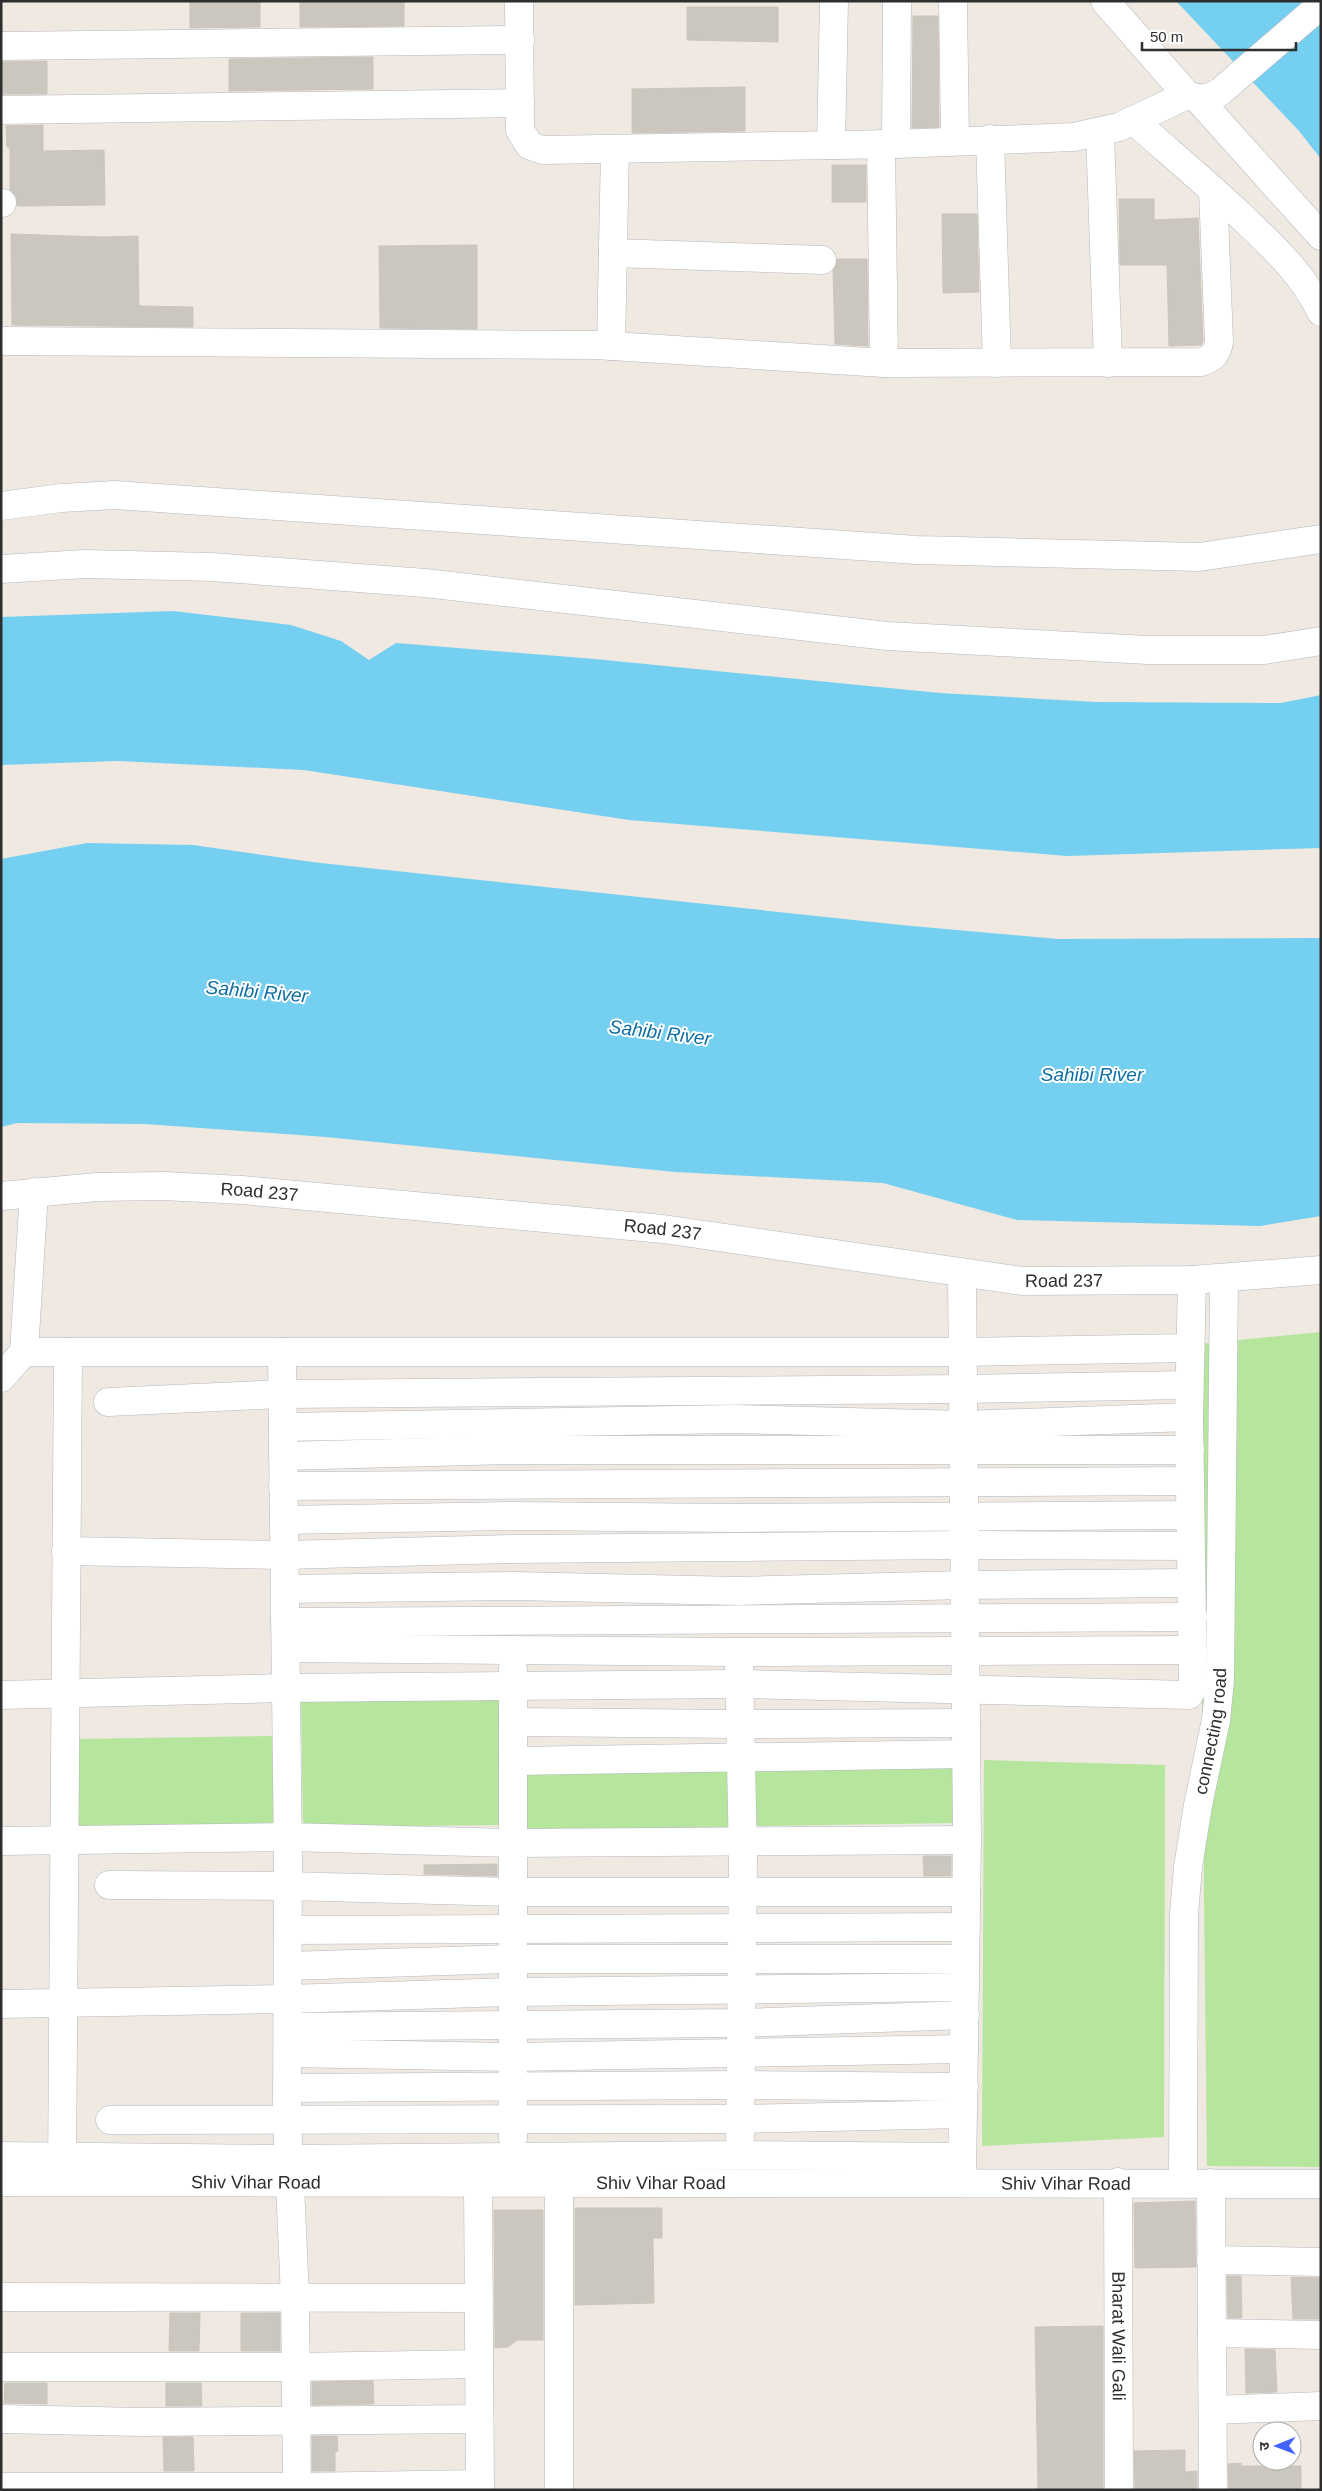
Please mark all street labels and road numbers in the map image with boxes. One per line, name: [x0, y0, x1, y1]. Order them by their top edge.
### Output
street label: Road 237: [220, 1179, 299, 1205]
street label: Road 237: [623, 1215, 703, 1244]
street label: Road 237: [1025, 1271, 1103, 1291]
street label: connecting road: [1190, 1668, 1230, 1796]
street label: Shiv Vihar Road: [191, 2172, 321, 2192]
street label: Shiv Vihar Road: [596, 2173, 726, 2193]
street label: Shiv Vihar Road: [1001, 2174, 1131, 2194]
street label: Bharat Wali Gali: [1108, 2271, 1129, 2401]

